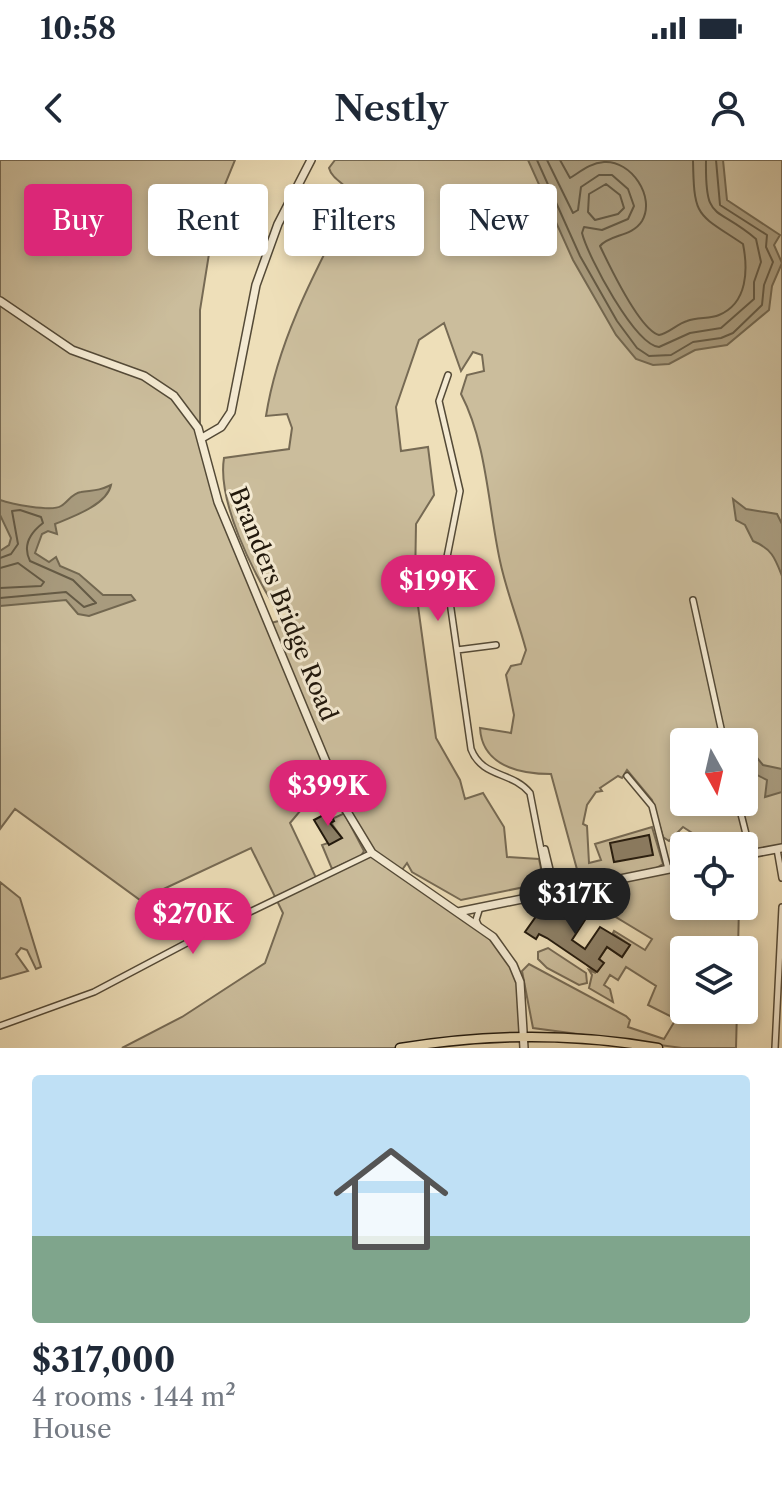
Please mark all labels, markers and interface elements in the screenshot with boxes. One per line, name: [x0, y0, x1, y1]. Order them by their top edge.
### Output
text: 10:58: [40, 10, 116, 47]
icon: back: [32, 86, 76, 130]
text: Nestly: [334, 86, 448, 130]
icon: person: [706, 86, 750, 130]
chip: Buy: [24, 184, 132, 256]
chip: Rent: [148, 184, 268, 256]
chip: Filters: [284, 184, 424, 256]
chip: New: [440, 184, 557, 256]
street label: Branders Bridge Road: [223, 483, 344, 725]
pin: $199K: [382, 555, 494, 623]
text: $199K: [399, 565, 477, 597]
north arrow: [670, 728, 758, 816]
map controls: [670, 728, 758, 1024]
pin: $399K: [272, 760, 384, 828]
text: $399K: [287, 770, 369, 802]
button: locate: [670, 832, 758, 920]
pin: $317K: [519, 868, 631, 936]
text: $317K: [537, 878, 613, 910]
pin: $270K: [137, 888, 249, 956]
text: $270K: [153, 898, 233, 930]
button: layers: [670, 936, 758, 1024]
icon: home: [319, 1127, 463, 1271]
text: $317,000: [32, 1339, 175, 1381]
text: 4 rooms · 144 m²: [32, 1381, 236, 1413]
text: House: [32, 1413, 112, 1445]

